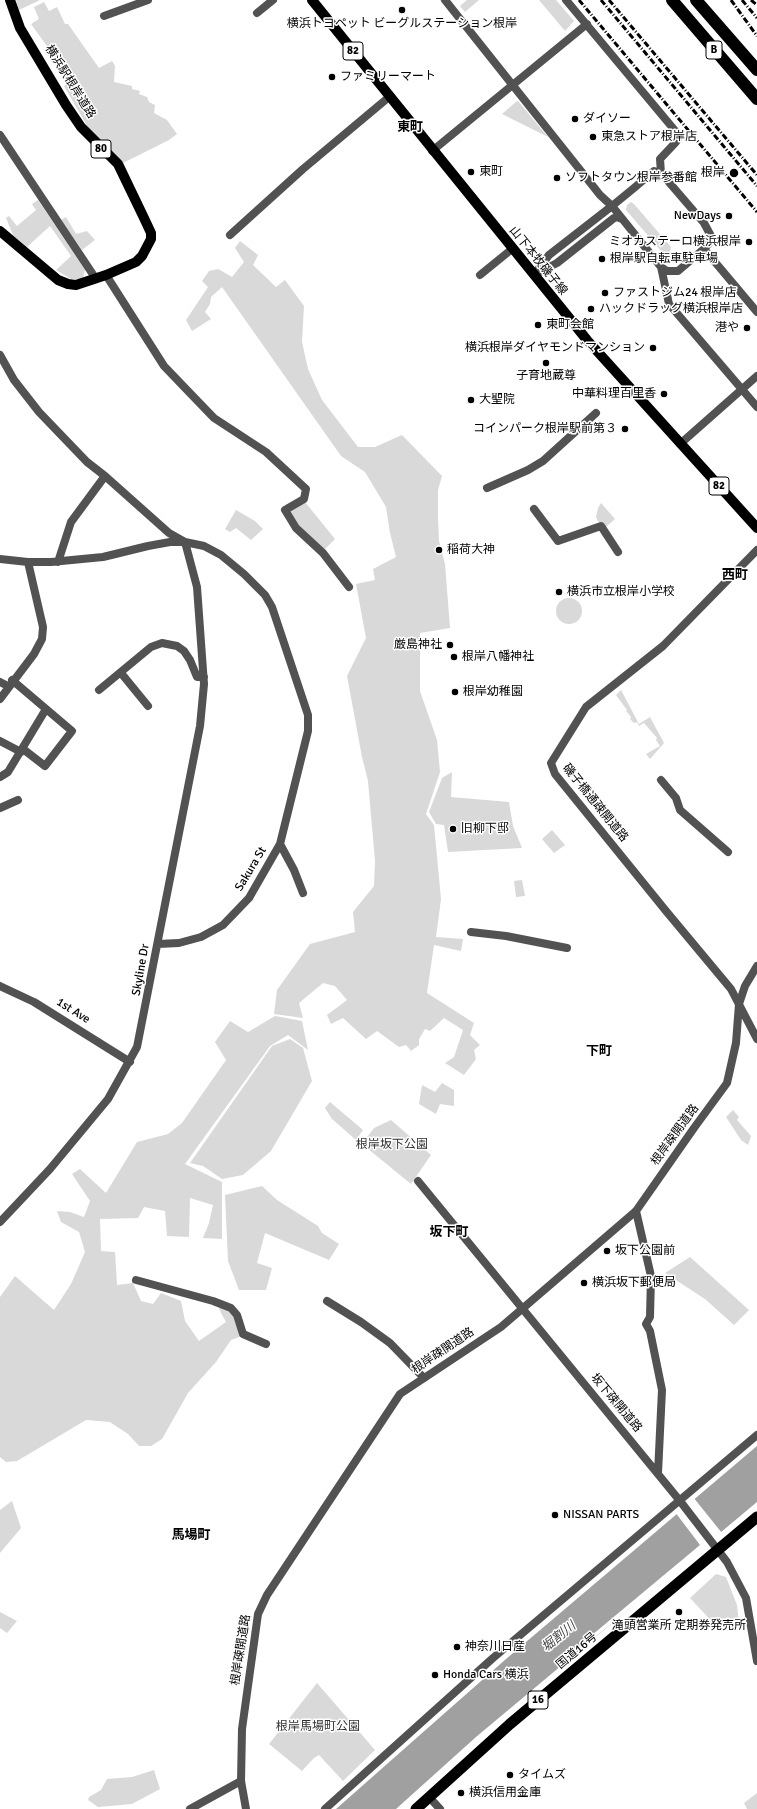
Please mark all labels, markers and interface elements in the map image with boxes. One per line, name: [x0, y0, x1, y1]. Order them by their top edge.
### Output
marker: 横浜トヨペット ビーグルステーション根岸: [397, 5, 407, 15]
place label: 横浜トヨペット ビーグルステーション根岸: [287, 17, 517, 31]
road number: B: [706, 41, 722, 59]
road number: 82: [343, 42, 363, 60]
street label: 横浜駅根岸道路: [42, 43, 98, 121]
place label: ファミリーマート: [340, 70, 436, 84]
marker: ファミリーマート: [327, 72, 337, 82]
place label: ダイソー: [583, 112, 631, 126]
marker: ダイソー: [570, 114, 580, 124]
district label: 東町: [397, 120, 423, 136]
place label: 東急ストア根岸店: [601, 130, 697, 144]
marker: 東急ストア根岸店: [588, 132, 598, 142]
road number: 80: [91, 140, 111, 158]
place label: 東町: [479, 165, 503, 179]
place label: 根岸: [701, 166, 725, 180]
marker: 東町: [466, 167, 476, 177]
marker: 根岸: [728, 167, 740, 179]
place label: ソフトタウン根岸参番館: [565, 171, 697, 185]
marker: ソフトタウン根岸参番館: [552, 173, 562, 183]
place label: NewDays: [674, 209, 721, 223]
marker: NewDays: [724, 211, 734, 221]
street label: 山下本牧磯子線: [506, 224, 570, 298]
place label: ミオカステーロ横浜根岸: [609, 235, 741, 249]
marker: ミオカステーロ横浜根岸: [744, 237, 754, 247]
place label: 根岸駅自転車駐車場: [610, 252, 718, 266]
marker: 根岸駅自転車駐車場: [597, 254, 607, 264]
place label: ファストジム24 根岸店: [613, 286, 737, 300]
marker: ファストジム24 根岸店: [600, 288, 610, 298]
place label: ハックドラッグ横浜根岸店: [599, 302, 743, 316]
marker: ハックドラッグ横浜根岸店: [586, 304, 596, 314]
place label: 東町会館: [546, 318, 594, 332]
marker: 東町会館: [533, 320, 543, 330]
place label: 港や: [715, 321, 739, 335]
marker: 港や: [742, 323, 752, 333]
place label: 横浜根岸ダイヤモンドマンション: [465, 341, 645, 355]
marker: 横浜根岸ダイヤモンドマンション: [648, 343, 658, 353]
marker: 子育地蔵尊: [541, 358, 551, 368]
place label: 子育地蔵尊: [516, 369, 576, 383]
place label: 中華料理百里香: [572, 387, 656, 401]
marker: 中華料理百里香: [659, 389, 669, 399]
place label: 大聖院: [479, 393, 515, 407]
marker: 大聖院: [466, 395, 476, 405]
place label: コインパーク根岸駅前第３: [473, 422, 617, 436]
marker: コインパーク根岸駅前第３: [620, 424, 630, 434]
road number: 82: [709, 477, 729, 495]
place label: 稲荷大神: [447, 543, 495, 557]
marker: 稲荷大神: [434, 545, 444, 555]
district label: 西町: [722, 568, 748, 584]
place label: 横浜市立根岸小学校: [567, 585, 675, 599]
marker: 横浜市立根岸小学校: [554, 587, 564, 597]
place label: 厳島神社: [394, 638, 442, 652]
marker: 厳島神社: [445, 640, 455, 650]
place label: 根岸八幡神社: [462, 650, 534, 664]
marker: 根岸八幡神社: [449, 652, 459, 662]
place label: 根岸幼稚園: [463, 685, 523, 699]
marker: 根岸幼稚園: [450, 687, 460, 697]
street label: 磯子橋通疎開道路: [559, 761, 631, 845]
place label: 旧柳下邸: [461, 822, 509, 836]
marker: 旧柳下邸: [448, 824, 458, 834]
street label: Sakura St: [232, 844, 270, 894]
street label: Skyline Dr: [129, 943, 153, 997]
street label: 1st Ave: [53, 995, 93, 1027]
district label: 下町: [586, 1044, 612, 1060]
street label: 根岸疎開道路: [648, 1102, 702, 1168]
park label: 根岸坂下公園: [356, 1138, 428, 1152]
district label: 坂下町: [430, 1225, 468, 1241]
place label: 坂下公園前: [615, 1244, 675, 1258]
marker: 坂下公園前: [602, 1246, 612, 1256]
place label: 横浜坂下郵便局: [592, 1276, 676, 1290]
marker: 横浜坂下郵便局: [579, 1278, 589, 1288]
street label: 根岸疎開道路: [409, 1325, 477, 1377]
street label: 坂下疎開道路: [587, 1371, 645, 1435]
place label: NISSAN PARTS: [563, 1508, 639, 1522]
marker: NISSAN PARTS: [550, 1510, 560, 1520]
district label: 馬場町: [172, 1528, 210, 1544]
marker: 滝頭営業所 定期券発売所: [674, 1607, 684, 1617]
street label: 根岸疎開道路: [228, 1613, 254, 1687]
water label: 堀割川: [539, 1619, 579, 1655]
place label: 滝頭営業所 定期券発売所: [612, 1619, 746, 1633]
street label: 国道16号: [554, 1630, 600, 1672]
place label: 神奈川日産: [465, 1640, 525, 1654]
marker: 神奈川日産: [452, 1642, 462, 1652]
place label: Honda Cars 横浜: [443, 1668, 529, 1682]
marker: Honda Cars 横浜: [430, 1670, 440, 1680]
road number: 16: [528, 1691, 548, 1709]
park label: 根岸馬場町公園: [276, 1720, 360, 1734]
place label: タイムズ: [518, 1768, 566, 1782]
marker: タイムズ: [505, 1770, 515, 1780]
place label: 横浜信用金庫: [469, 1786, 541, 1800]
marker: 横浜信用金庫: [456, 1788, 466, 1798]

